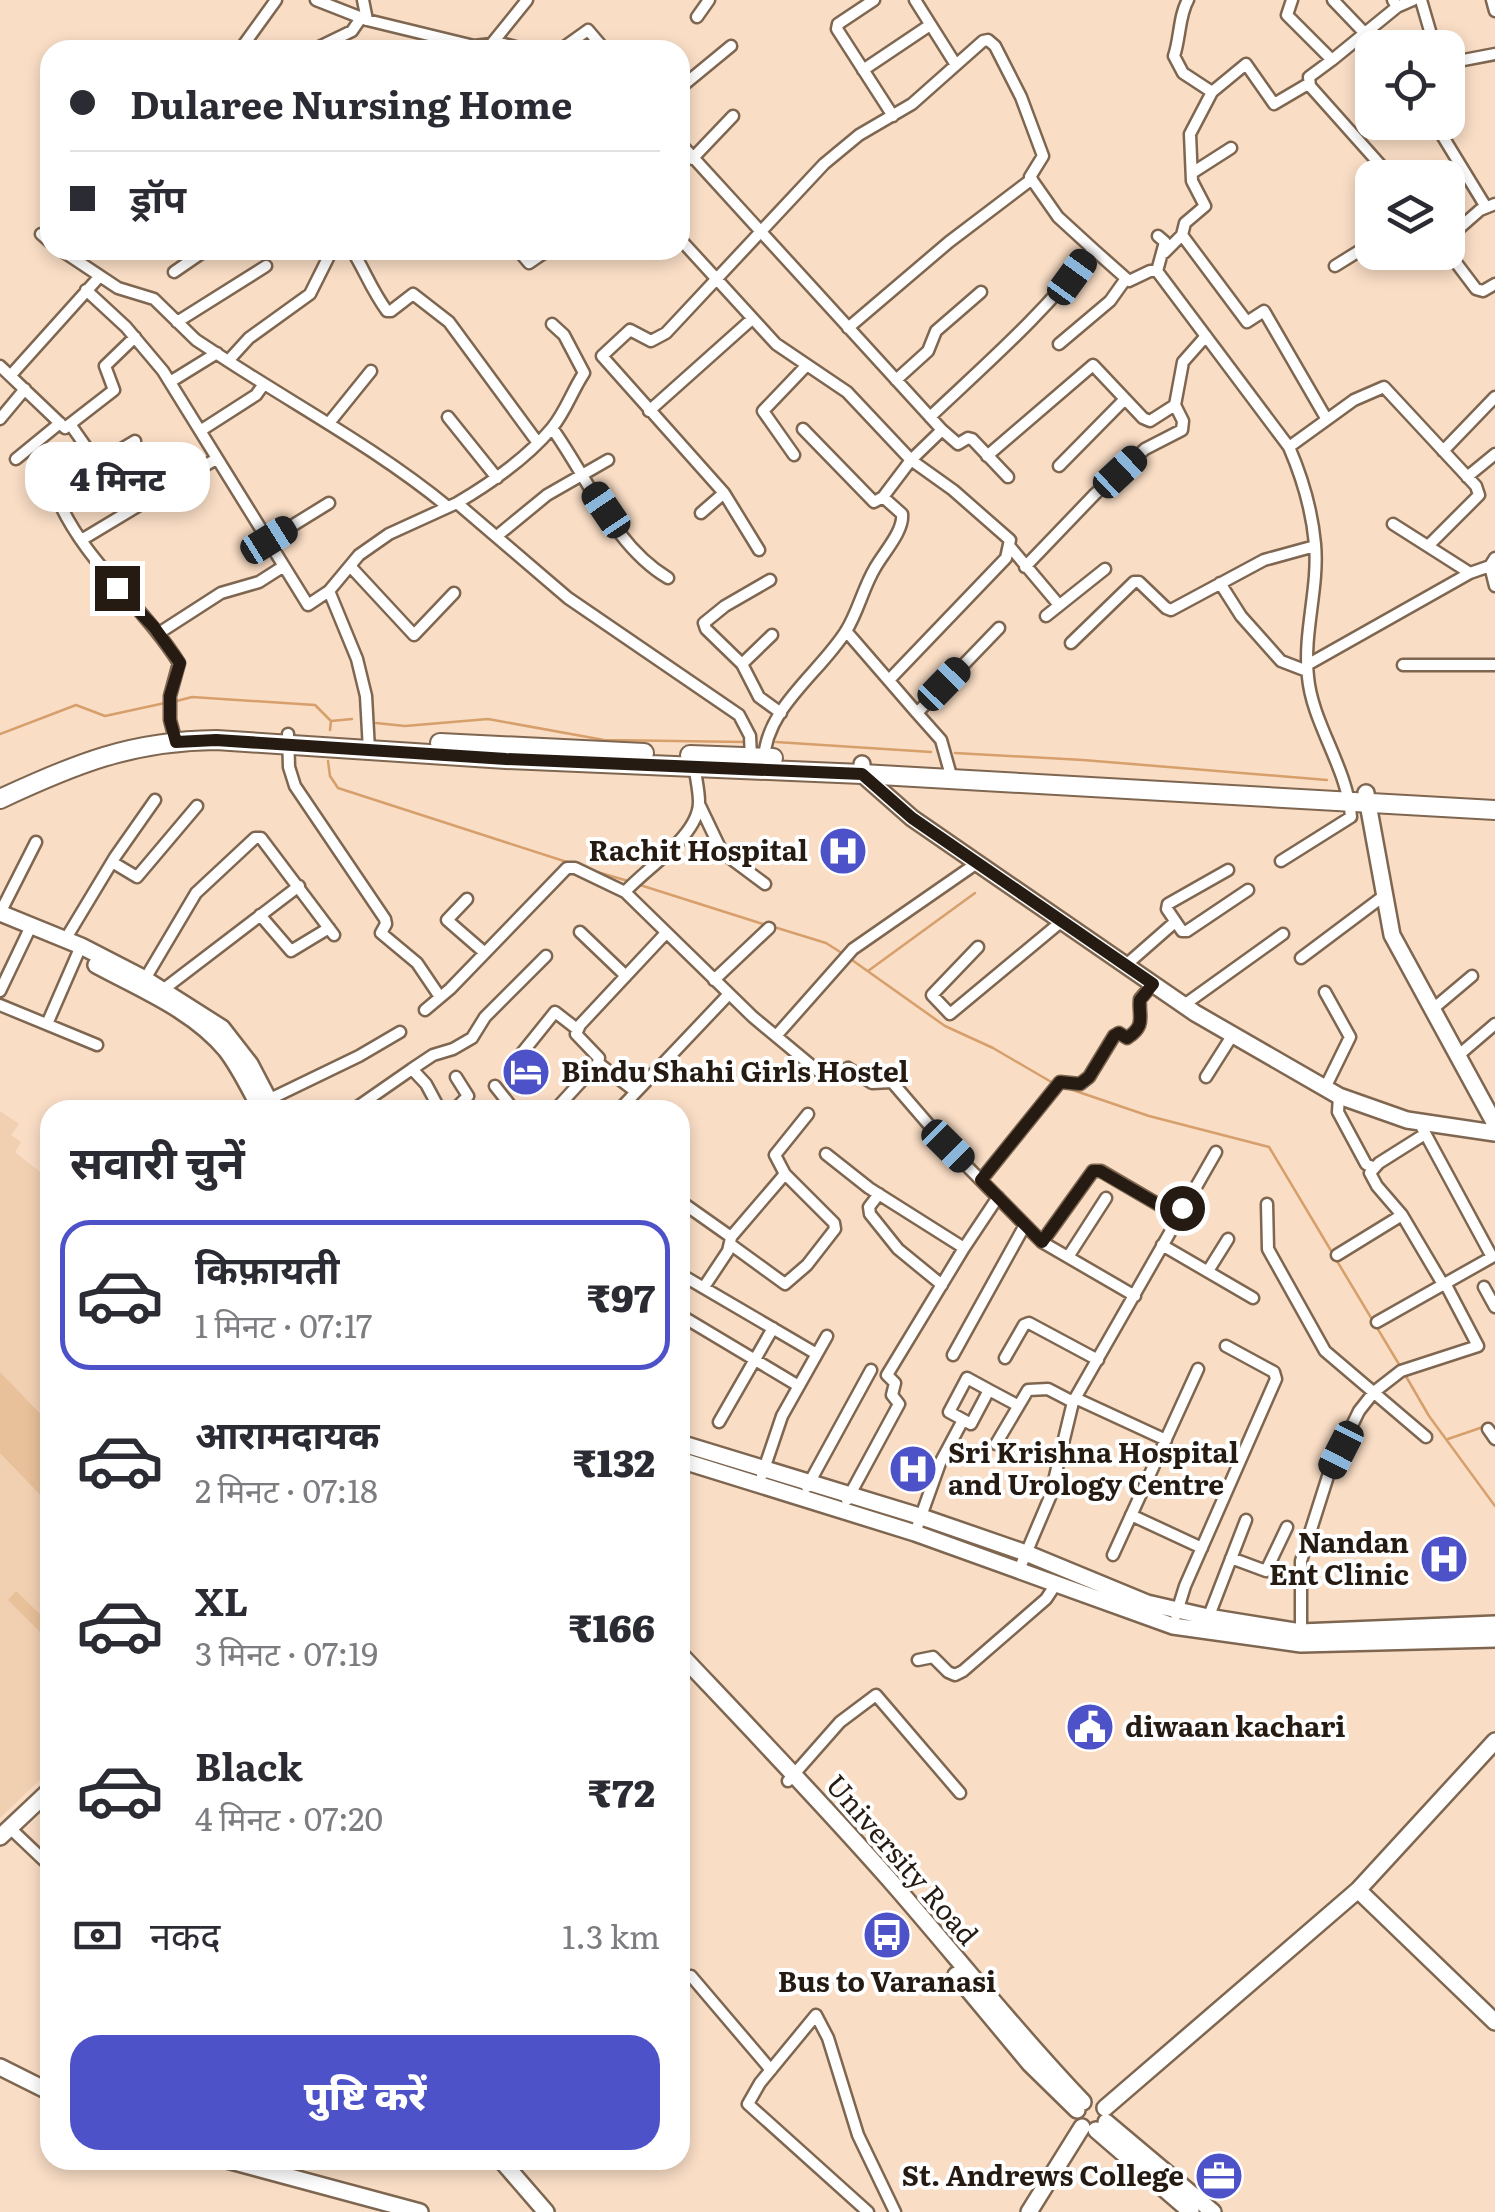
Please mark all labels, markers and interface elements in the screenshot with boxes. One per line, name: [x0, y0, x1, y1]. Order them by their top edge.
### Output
map controls: [1355, 30, 1465, 270]
button: locate: [1355, 30, 1465, 140]
text: Dularee Nursing Home: [130, 74, 572, 131]
button: layers: [1355, 160, 1465, 270]
text: ड्रॉप: [130, 168, 186, 225]
car: [1042, 244, 1102, 310]
car: [1088, 441, 1152, 503]
callout: 4 मिनट: [24, 443, 210, 513]
text: 4 मिनट: [70, 453, 165, 501]
car: [577, 477, 635, 543]
car: [236, 511, 302, 569]
route end: [95, 566, 140, 611]
car: [912, 652, 976, 716]
hospital icon: Rachit Hospital: [817, 825, 869, 877]
place label: Rachit Hospital: [588, 828, 808, 870]
hotel icon: Bindu Shahi Girls Hostel: [500, 1046, 552, 1098]
place label: Bindu Shahi Girls Hostel: [561, 1049, 909, 1091]
car: [916, 1114, 980, 1178]
text: सवारी चुनें: [70, 1126, 245, 1193]
route start: [1160, 1186, 1205, 1231]
text: किफ़ायती: [195, 1239, 339, 1296]
icon: car: [75, 1250, 165, 1340]
text: ₹97: [587, 1267, 655, 1324]
text: 1 मिनट · 07:17: [195, 1300, 372, 1348]
text: आरामदायक: [195, 1404, 379, 1461]
icon: car: [75, 1415, 165, 1505]
car: [1314, 1416, 1368, 1484]
place label: Sri Krishna Hospital and Urology Centre: [948, 1430, 1239, 1504]
text: ₹132: [573, 1432, 655, 1489]
hospital icon: Sri Krishna Hospital and Urology Centre: [887, 1443, 939, 1495]
text: 2 मिनट · 07:18: [195, 1465, 378, 1513]
place label: Nandan Ent Clinic: [1269, 1520, 1409, 1594]
hospital icon: Nandan Ent Clinic: [1418, 1533, 1470, 1585]
text: XL: [195, 1571, 248, 1628]
icon: car: [75, 1580, 165, 1670]
text: ₹166: [569, 1597, 655, 1654]
text: 3 मिनट · 07:19: [195, 1628, 378, 1676]
public building icon: diwaan kachari: [1064, 1701, 1116, 1753]
place label: diwaan kachari: [1125, 1704, 1346, 1746]
text: Black: [195, 1736, 303, 1793]
icon: car: [75, 1745, 165, 1835]
text: ₹72: [588, 1762, 655, 1819]
street label: University Road: [817, 1764, 990, 1953]
text: 4 मिनट · 07:20: [195, 1793, 383, 1841]
text: नकद: [150, 1905, 220, 1962]
icon: cash: [70, 1908, 125, 1963]
bus stop icon: Bus to Varanasi: [861, 1909, 913, 1961]
text: 1.3 km: [562, 1911, 660, 1959]
place label: Bus to Varanasi: [778, 1959, 996, 2001]
button: पुष्टि करें: [70, 2035, 660, 2150]
office icon: St. Andrews College: [1193, 2150, 1245, 2202]
place label: St. Andrews College: [902, 2153, 1184, 2195]

